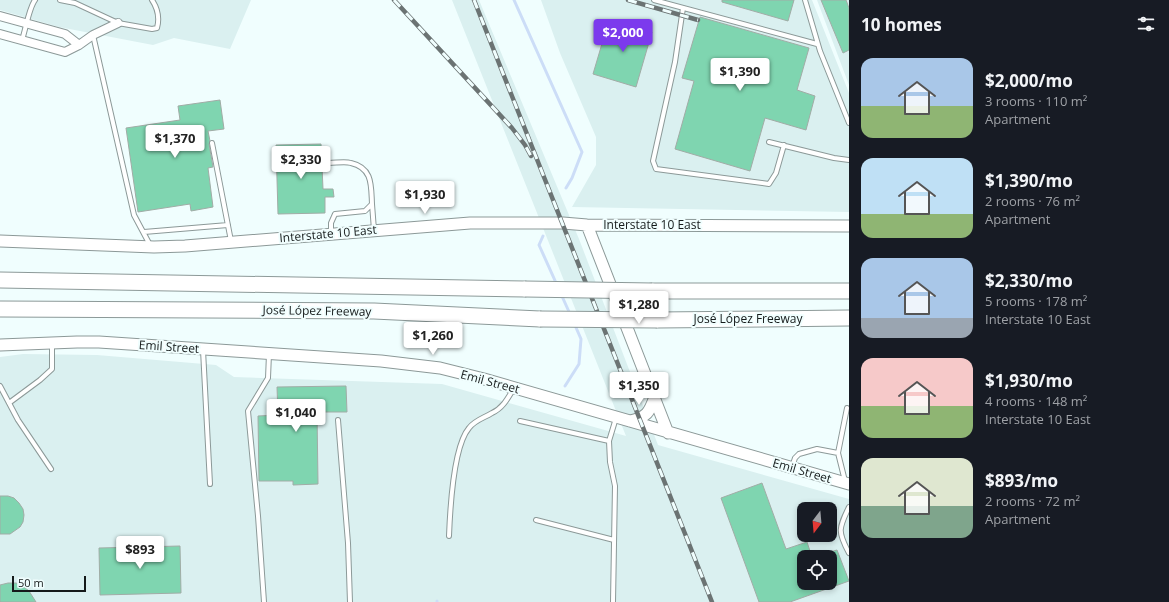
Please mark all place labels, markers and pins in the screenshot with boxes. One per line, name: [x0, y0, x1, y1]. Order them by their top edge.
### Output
pin: $2,000: [590, 19, 656, 53]
pin: $1,390: [707, 58, 773, 92]
pin: $1,370: [142, 125, 208, 159]
pin: $2,330: [268, 146, 334, 180]
pin: $1,930: [392, 181, 458, 215]
pin: $1,280: [606, 291, 672, 325]
pin: $1,260: [400, 322, 466, 356]
pin: $1,350: [606, 372, 672, 406]
pin: $1,040: [263, 399, 329, 433]
pin: $893: [116, 536, 164, 570]

